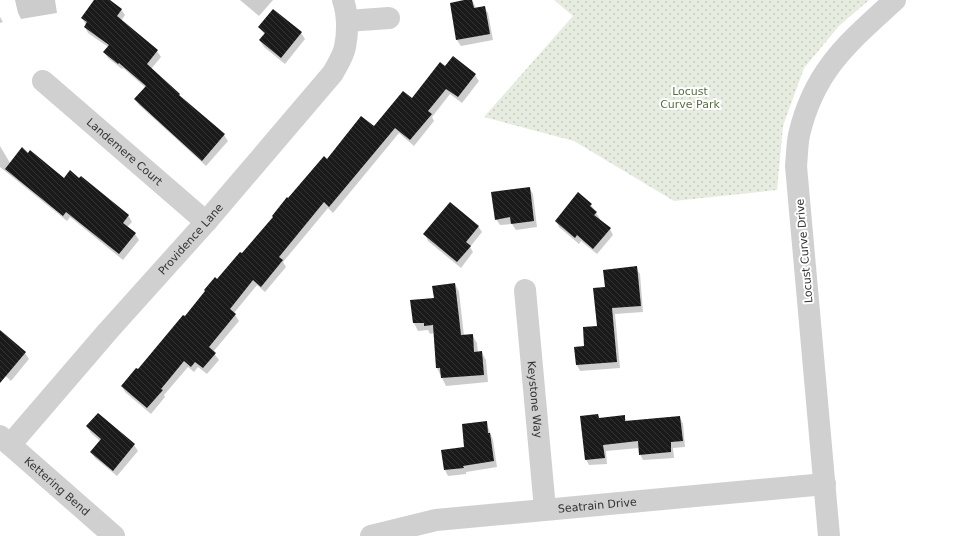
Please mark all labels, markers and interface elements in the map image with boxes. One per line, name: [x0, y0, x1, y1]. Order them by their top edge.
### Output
park label: Locust Curve Park: [660, 85, 720, 111]
street label: Landemere Court: [84, 116, 165, 189]
street label: Locust Curve Drive: [793, 198, 816, 304]
street label: Providence Lane: [156, 201, 226, 277]
street label: Keystone Way: [525, 360, 545, 439]
street label: Kettering Bend: [22, 454, 92, 518]
street label: Seatrain Drive: [557, 495, 638, 516]

